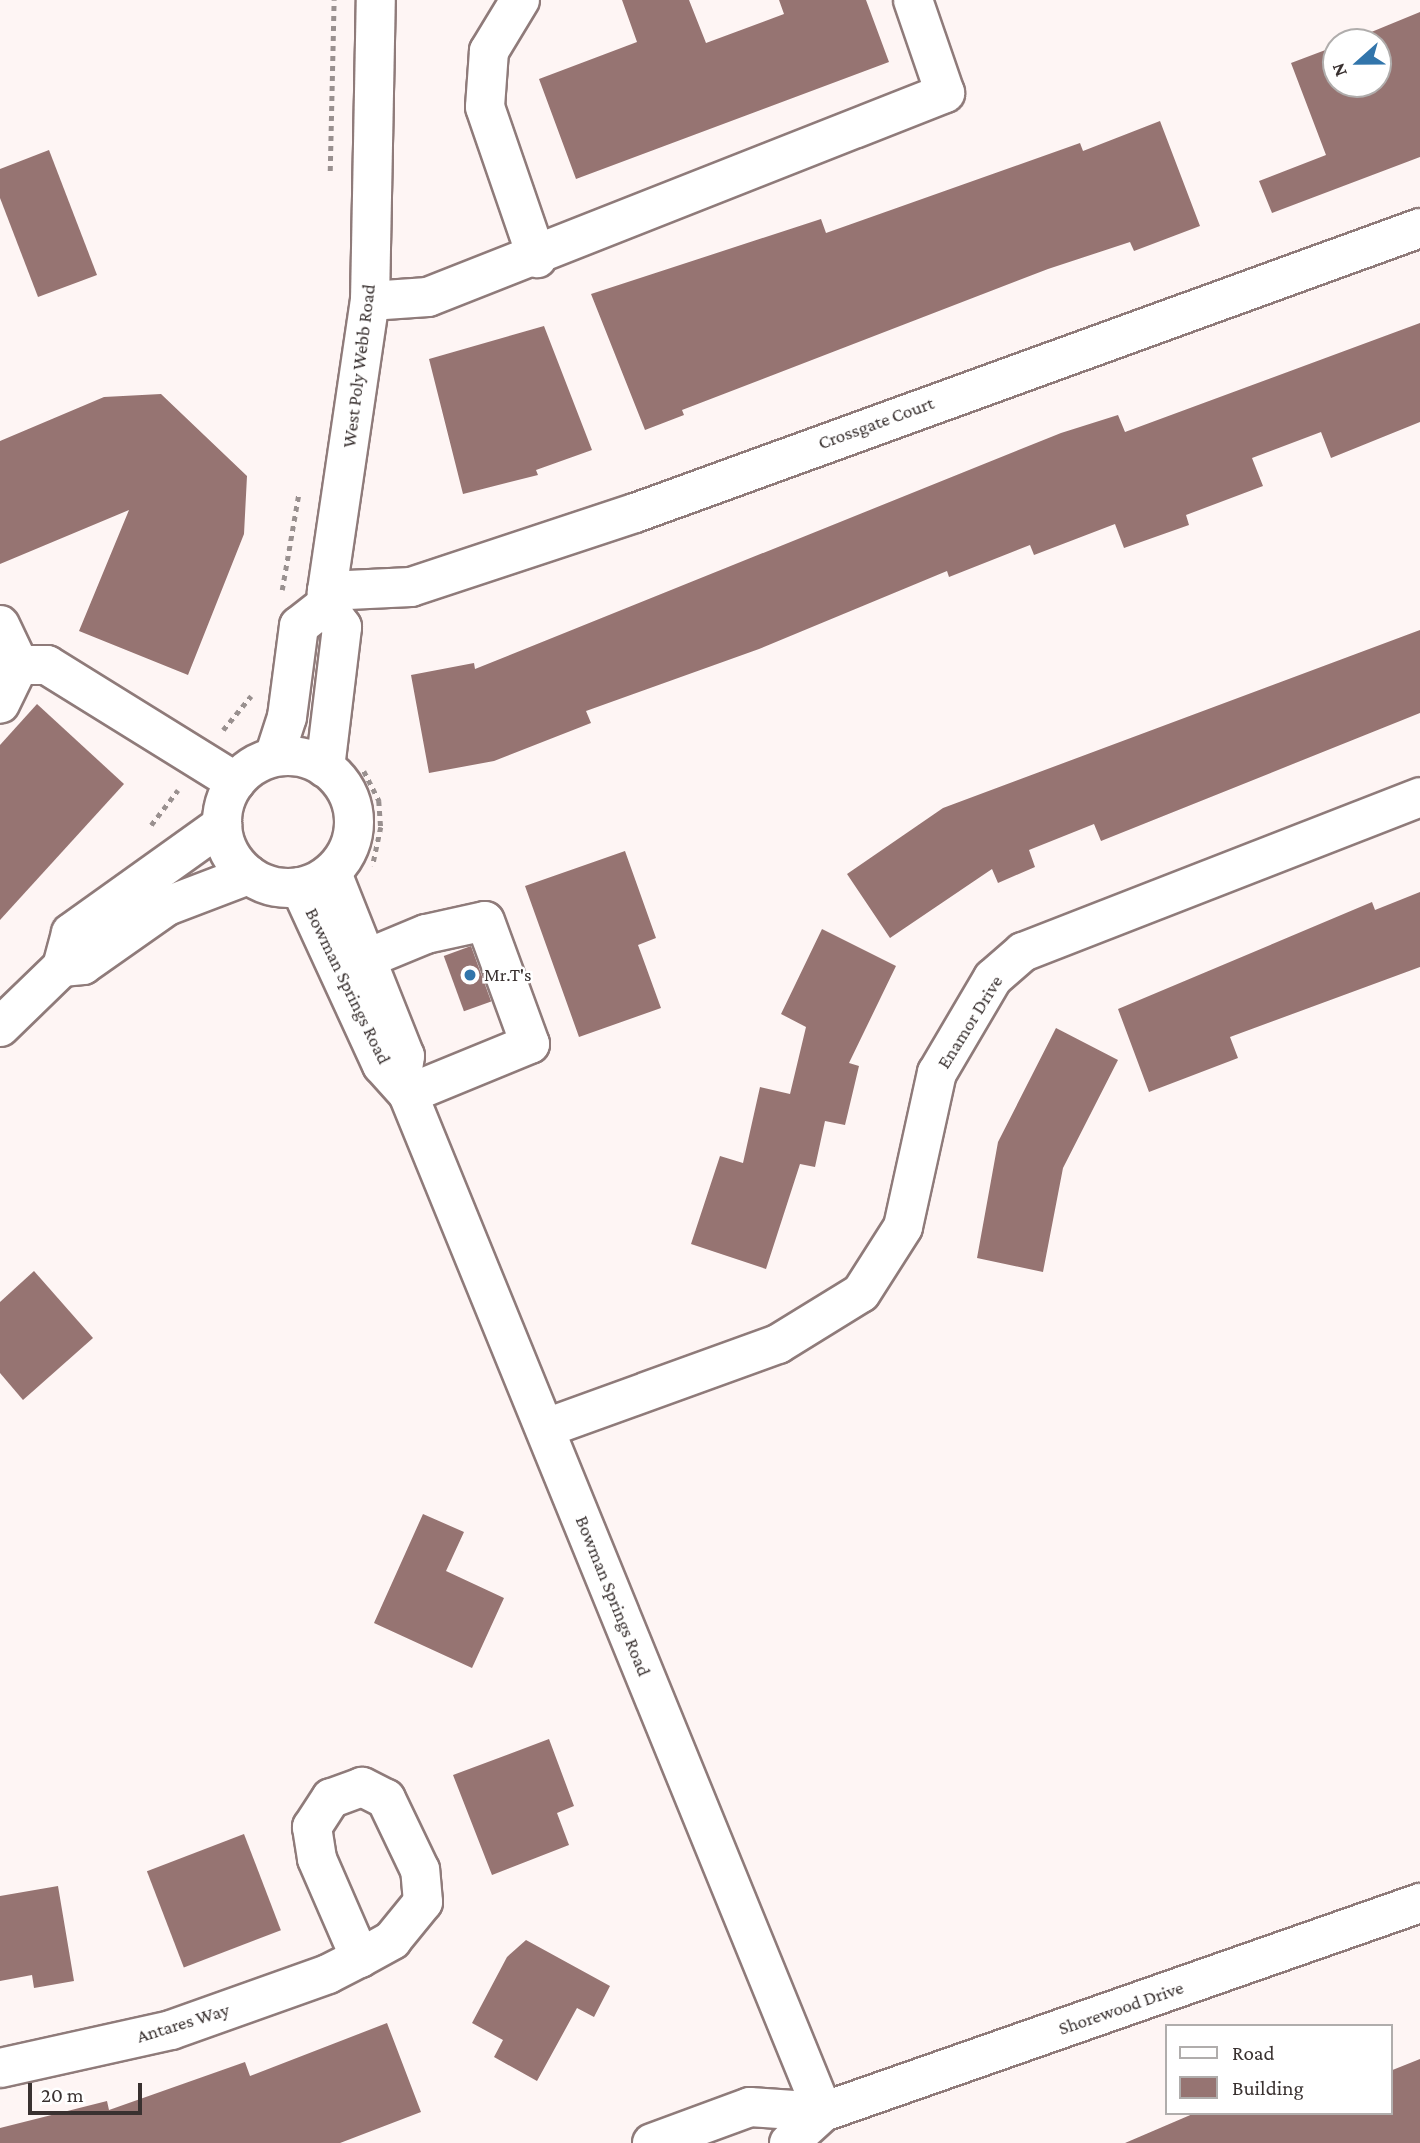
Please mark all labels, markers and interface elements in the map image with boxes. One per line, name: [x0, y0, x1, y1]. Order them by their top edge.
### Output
north arrow: [1322, 28, 1392, 98]
text: N: [1327, 60, 1351, 80]
street label: West Poly Webb Road: [338, 283, 380, 449]
street label: Crossgate Court: [815, 392, 937, 454]
street label: Bowman Springs Road: [300, 904, 396, 1068]
place label: Mr.T's: [484, 964, 532, 986]
marker: Mr.T's: [462, 967, 478, 983]
street label: Enamor Drive: [932, 971, 1008, 1073]
street label: Bowman Springs Road: [570, 1512, 656, 1680]
street label: Shorewood Drive: [1055, 1976, 1187, 2040]
street label: Antares Way: [134, 1998, 232, 2048]
legend: [1164, 2024, 1392, 2115]
text: Road: [1232, 2041, 1275, 2065]
scale bar: [32, 2070, 145, 2114]
text: Building: [1232, 2076, 1304, 2100]
text: 20 m: [41, 2083, 84, 2107]

